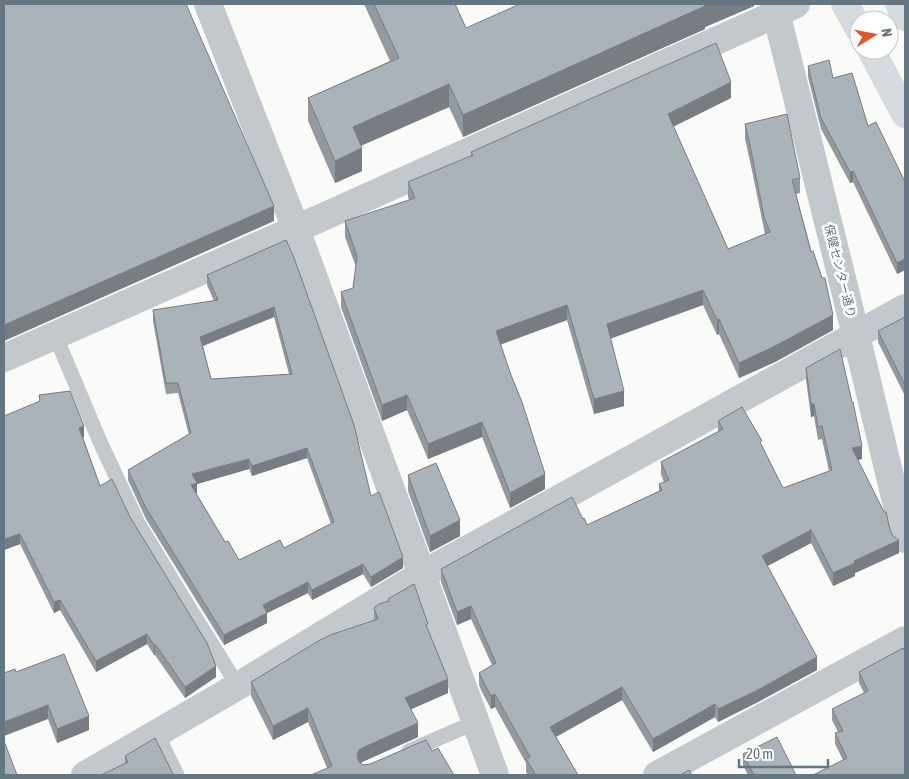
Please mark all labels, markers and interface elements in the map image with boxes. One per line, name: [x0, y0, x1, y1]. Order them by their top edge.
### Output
north arrow: [849, 10, 899, 60]
text: N: [878, 27, 895, 38]
street label: 保健センター通り: [822, 223, 858, 319]
scale bar: [739, 736, 828, 768]
text: 20 m: [746, 745, 773, 762]

